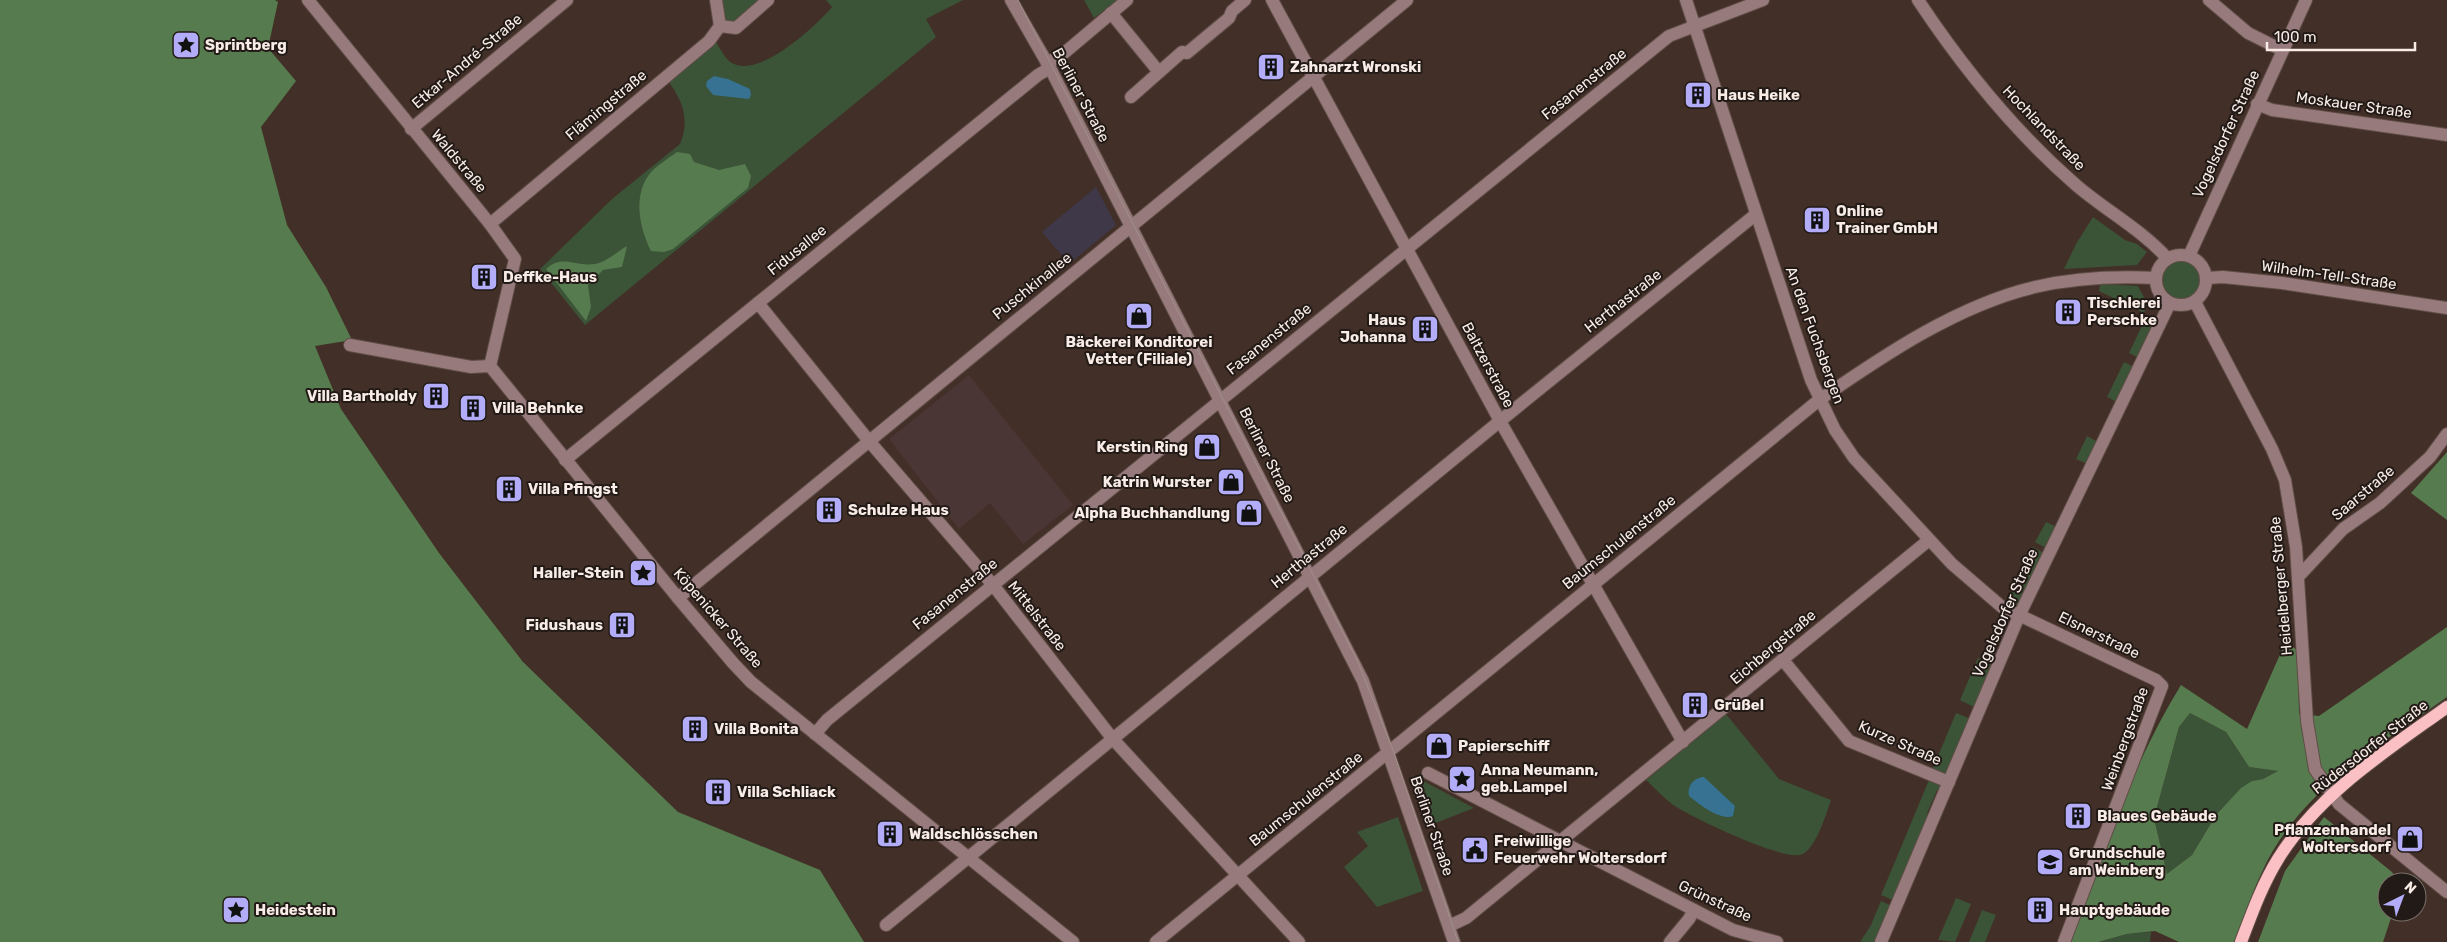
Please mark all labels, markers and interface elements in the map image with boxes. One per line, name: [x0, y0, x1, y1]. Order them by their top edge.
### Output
street label: Etkar-André-Straße: [408, 10, 526, 112]
scale bar: [2267, 20, 2414, 52]
text: 100 m: [2274, 28, 2316, 46]
place icon: Sprintberg: [171, 30, 201, 60]
place label: Sprintberg: [205, 36, 287, 54]
street label: Fasanenstraße: [1538, 44, 1630, 124]
street label: Berliner Straße: [1049, 45, 1113, 145]
building icon: Zahnarzt Wronski: [1256, 52, 1286, 82]
place label: Zahnarzt Wronski: [1290, 58, 1421, 76]
street label: Flämingstraße: [562, 66, 650, 144]
street label: Vogelsdorfer Straße: [2188, 67, 2264, 201]
building icon: Haus Heike: [1683, 80, 1713, 110]
street label: Hochlandstraße: [1999, 82, 2089, 174]
place label: Haus Heike: [1717, 86, 1800, 104]
street label: Moskauer Straße: [2295, 88, 2413, 122]
street label: Waldstraße: [427, 126, 491, 196]
place label: Online Trainer GmbH: [1836, 202, 1938, 237]
building icon: Online Trainer GmbH: [1802, 205, 1832, 235]
street label: Fidusallee: [764, 221, 830, 279]
street label: Puschkinallee: [989, 249, 1075, 323]
street label: Wilhelm-Tell-Straße: [2260, 257, 2398, 293]
building icon: Deffke-Haus: [469, 262, 499, 292]
street label: An den Fuchsbergen: [1782, 264, 1848, 406]
street label: Herthastraße: [1581, 265, 1665, 337]
place label: Deffke-Haus: [503, 268, 597, 286]
place label: Tischlerei Perschke: [2087, 294, 2161, 329]
building icon: Tischlerei Perschke: [2053, 297, 2083, 327]
street label: Fasanenstraße: [1223, 299, 1315, 379]
shop icon: Bäckerei Konditorei Vetter (Filiale): [1124, 301, 1154, 331]
place label: Haus Johanna: [1340, 311, 1406, 346]
building icon: Haus Johanna: [1410, 314, 1440, 344]
street label: Baltzerstraße: [1458, 319, 1518, 411]
place label: Bäckerei Konditorei Vetter (Filiale): [1066, 333, 1212, 368]
building icon: Villa Bartholdy: [421, 381, 451, 411]
place label: Villa Bartholdy: [307, 387, 417, 405]
building icon: Villa Behnke: [458, 393, 488, 423]
place label: Villa Behnke: [492, 399, 583, 417]
street label: Berliner Straße: [1235, 404, 1299, 506]
shop icon: Kerstin Ring: [1192, 432, 1222, 462]
place label: Kerstin Ring: [1097, 438, 1188, 456]
street label: Saarstraße: [2328, 462, 2398, 524]
shop icon: Katrin Wurster: [1216, 467, 1246, 497]
place label: Katrin Wurster: [1103, 473, 1212, 491]
building icon: Villa Pfingst: [494, 474, 524, 504]
place label: Villa Pfingst: [528, 480, 618, 498]
street label: Baumschulenstraße: [1559, 491, 1679, 593]
building icon: Schulze Haus: [814, 495, 844, 525]
shop icon: Alpha Buchhandlung: [1234, 498, 1264, 528]
place label: Schulze Haus: [848, 501, 949, 519]
place label: Alpha Buchhandlung: [1074, 504, 1230, 522]
street label: Heidelberger Straße: [2266, 516, 2296, 656]
street label: Herthastraße: [1267, 520, 1351, 592]
street label: Vogelsdorfer Straße: [1969, 546, 2041, 680]
street label: Fasanenstraße: [909, 554, 1001, 634]
place icon: Haller-Stein: [628, 558, 658, 588]
place label: Haller-Stein: [533, 564, 624, 582]
street label: Köpenicker Straße: [670, 564, 766, 672]
street label: Mittelstraße: [1004, 577, 1070, 655]
street label: Eichbergstraße: [1726, 606, 1820, 688]
street label: Elsnerstraße: [2055, 608, 2143, 662]
building icon: Fidushaus: [607, 610, 637, 640]
place label: Fidushaus: [526, 616, 603, 634]
street label: Weinbergstraße: [2098, 685, 2152, 793]
building icon: Grüßel: [1680, 690, 1710, 720]
place label: Grüßel: [1714, 696, 1764, 714]
street label: Rüdersdorfer Straße: [2308, 696, 2432, 798]
building icon: Villa Bonita: [680, 714, 710, 744]
street label: Kurze Straße: [1856, 717, 1944, 769]
place label: Villa Bonita: [714, 720, 799, 738]
shop icon: Papierschiff: [1424, 731, 1454, 761]
place label: Papierschiff: [1458, 737, 1550, 755]
street label: Baumschulenstraße: [1246, 748, 1366, 850]
place label: Anna Neumann, geb.Lampel: [1481, 761, 1598, 796]
place icon: Anna Neumann, geb.Lampel: [1447, 764, 1477, 794]
street label: Berliner Straße: [1407, 774, 1457, 878]
building icon: Villa Schliack: [703, 777, 733, 807]
place label: Villa Schliack: [737, 783, 836, 801]
building icon: Blaues Gebäude: [2063, 801, 2093, 831]
place label: Blaues Gebäude: [2097, 807, 2217, 825]
building icon: Waldschlösschen: [875, 819, 905, 849]
place label: Pflanzenhandel Woltersdorf: [2274, 821, 2391, 856]
shop icon: Pflanzenhandel Woltersdorf: [2395, 824, 2425, 854]
place label: Waldschlösschen: [909, 825, 1038, 843]
place label: Freiwillige Feuerwehr Woltersdorf: [1494, 832, 1667, 867]
public building icon: Freiwillige Feuerwehr Woltersdorf: [1460, 835, 1490, 865]
place label: Grundschule am Weinberg: [2069, 844, 2165, 879]
school or university icon: Grundschule am Weinberg: [2035, 847, 2065, 877]
north arrow: [2377, 872, 2427, 922]
street label: Grünstraße: [1676, 876, 1754, 926]
text: N: [2401, 878, 2420, 897]
place icon: Heidestein: [221, 895, 251, 925]
building icon: Hauptgebäude: [2025, 895, 2055, 925]
place label: Heidestein: [255, 901, 336, 919]
place label: Hauptgebäude: [2059, 901, 2170, 919]

